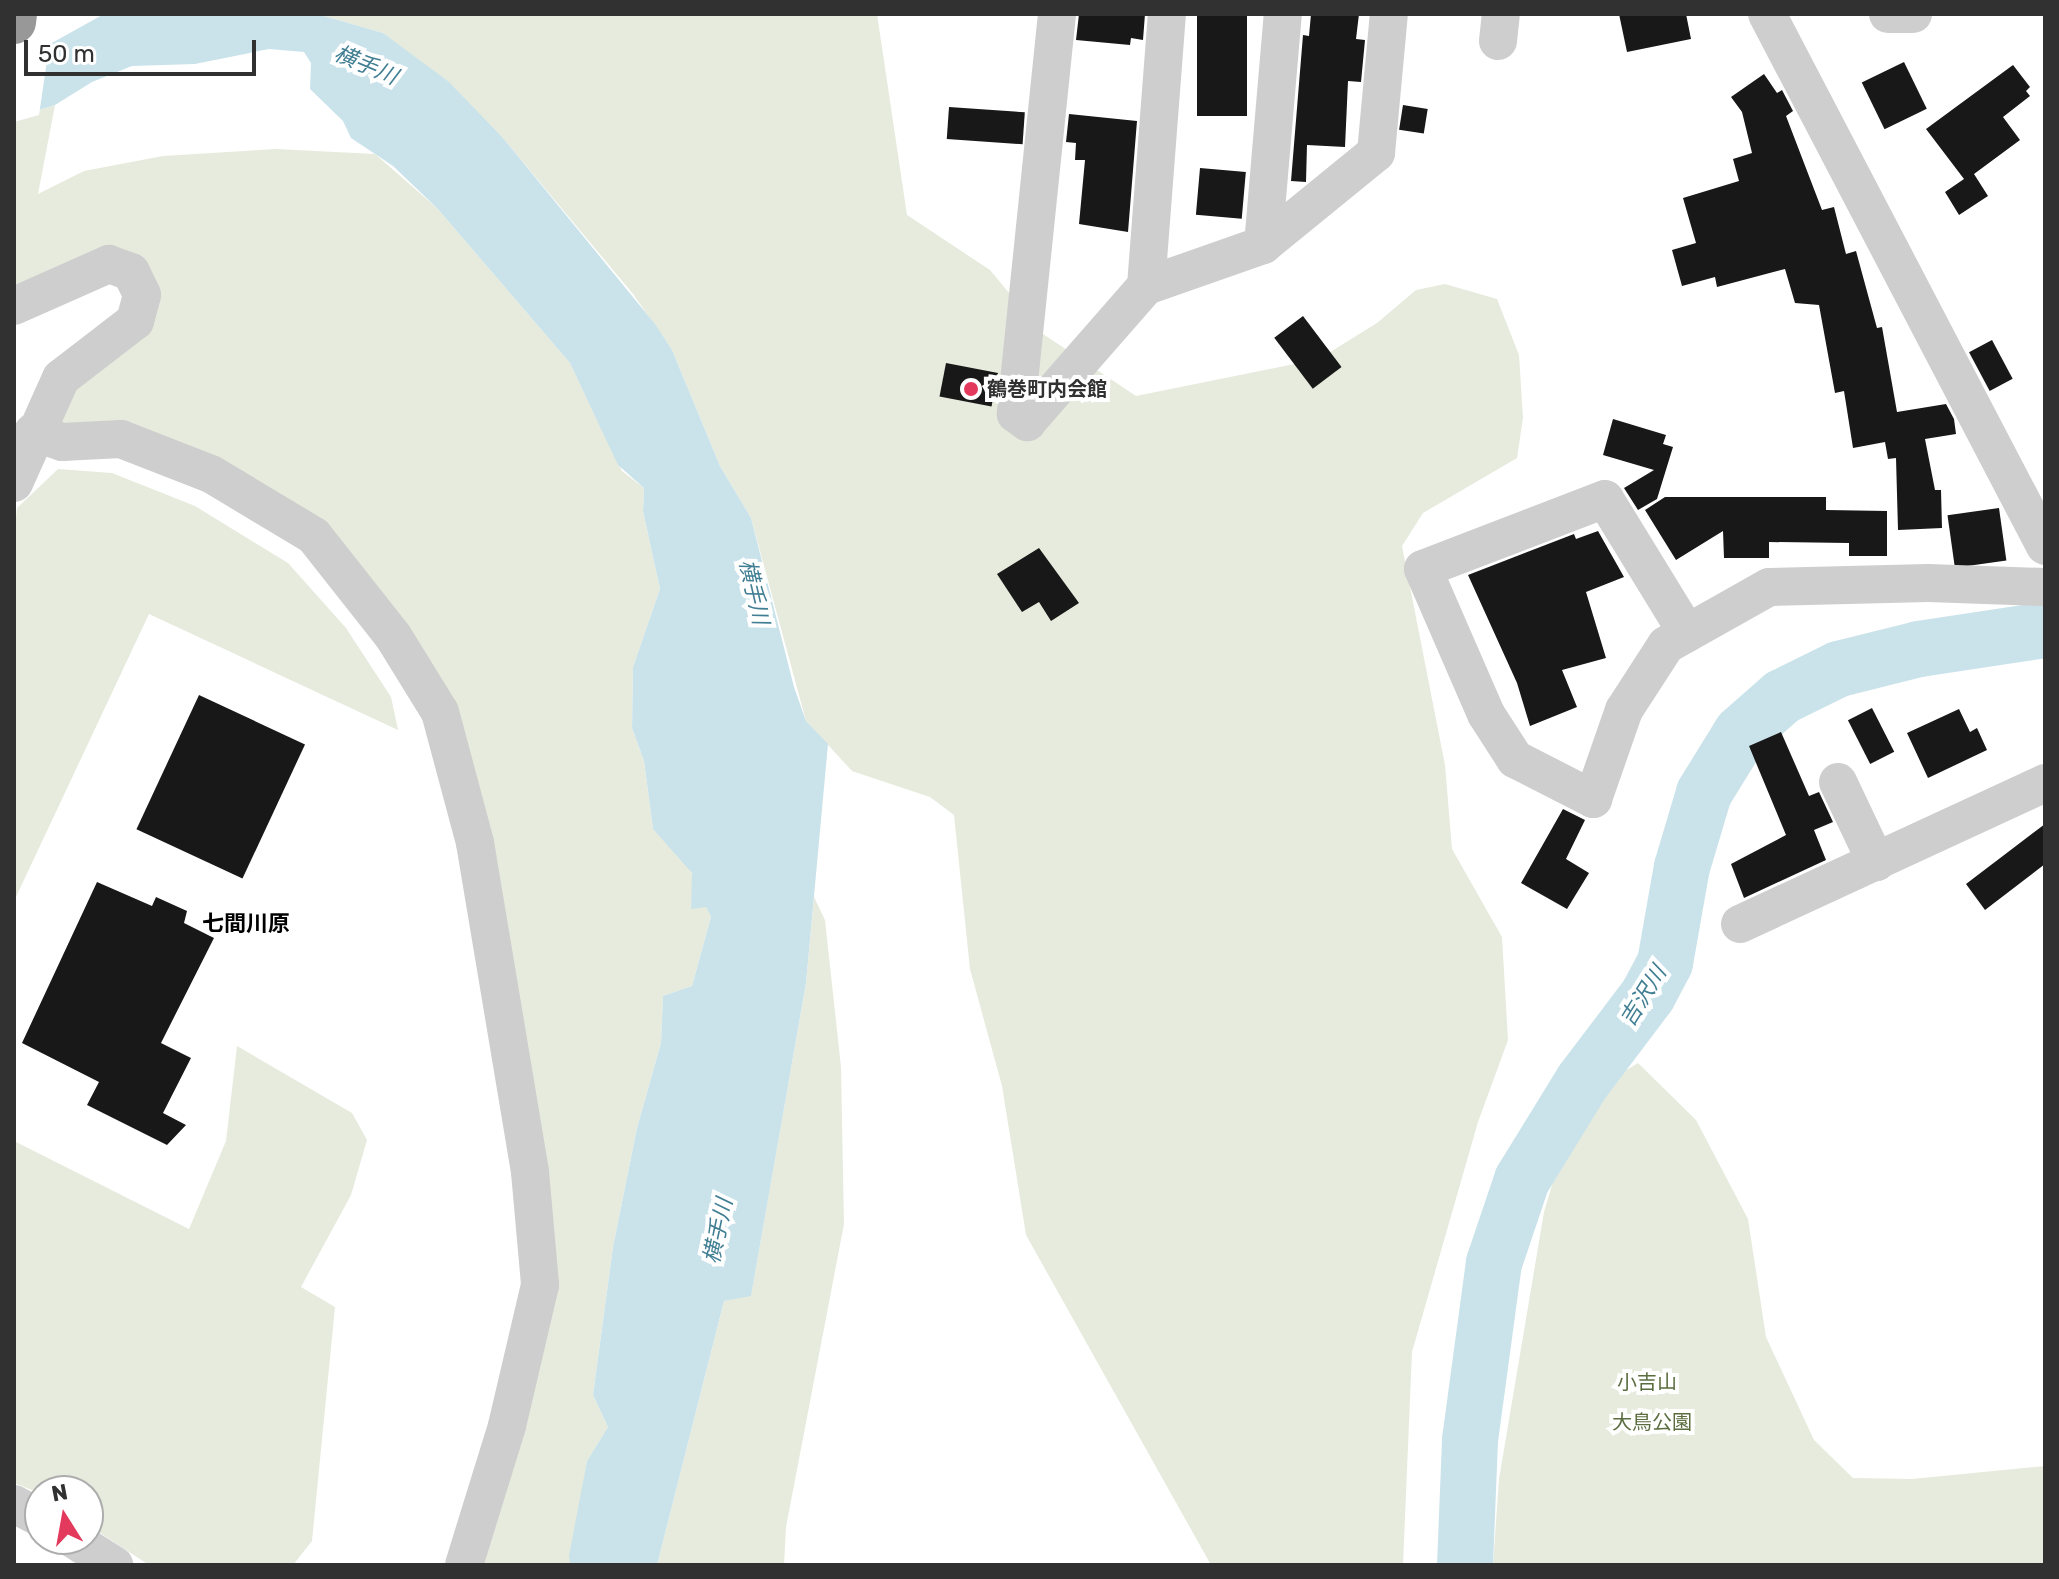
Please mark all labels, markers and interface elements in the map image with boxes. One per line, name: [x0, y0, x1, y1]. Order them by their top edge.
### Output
scale bar: [28, 24, 260, 74]
text: 50 m: [38, 40, 95, 68]
water label: 横手川: [330, 40, 402, 90]
place label: 鶴巻町内会館: [987, 377, 1107, 401]
marker: 鶴巻町内会館: [962, 380, 980, 398]
water label: 横手川: [734, 557, 774, 627]
district label: 七間川原: [202, 911, 290, 937]
water label: 吉沢川: [1614, 961, 1672, 1031]
water label: 横手川: [698, 1196, 738, 1266]
park label: 小吉山: [1617, 1370, 1677, 1394]
park label: 大鳥公園: [1612, 1410, 1692, 1434]
north arrow: [24, 1475, 104, 1555]
text: N: [49, 1478, 70, 1508]

